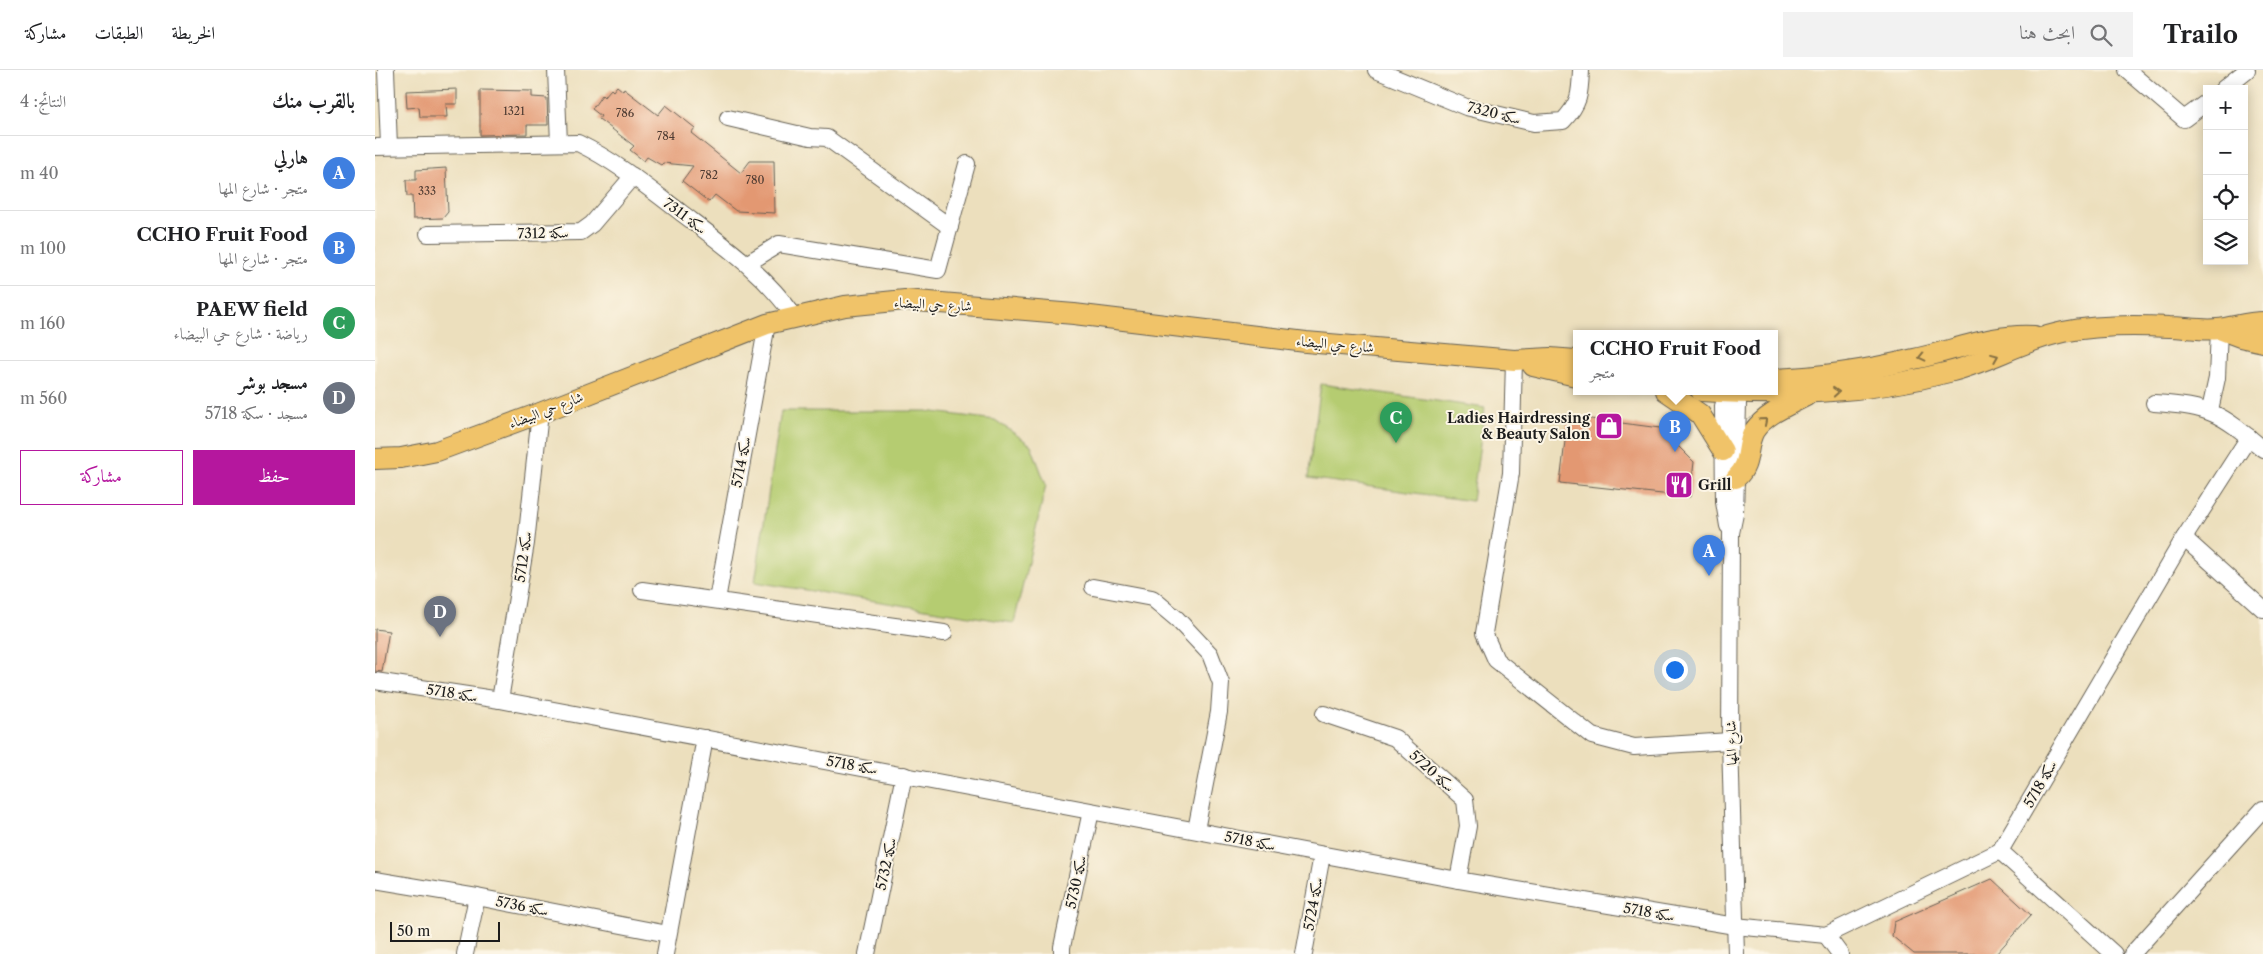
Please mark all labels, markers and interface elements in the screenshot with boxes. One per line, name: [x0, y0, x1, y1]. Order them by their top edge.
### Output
search box: [1783, 12, 2133, 57]
text: Trailo: [2163, 20, 2238, 49]
text: ابحث هنا: [2019, 21, 2075, 44]
icon: search: [2087, 21, 2115, 49]
text: مشاركة: [25, 22, 66, 44]
text: الطبقات: [94, 22, 143, 44]
text: الخريطة: [171, 22, 215, 44]
map controls: [2203, 85, 2248, 265]
button: +: [2203, 85, 2248, 130]
text: بالقرب منك: [272, 88, 355, 113]
text: النتائج: 4: [20, 91, 66, 111]
street label: سكة 7320: [1465, 98, 1523, 128]
house number: 1321: [503, 104, 525, 118]
house number: 786: [616, 106, 635, 120]
house number: 784: [657, 129, 675, 143]
button: −: [2203, 130, 2248, 175]
text: هارلي: [274, 146, 308, 169]
text: 40 m: [20, 163, 59, 183]
text: A: [333, 163, 345, 183]
house number: 782: [700, 168, 718, 182]
house number: 780: [746, 173, 764, 187]
button: locate: [2203, 175, 2248, 220]
text: متجر · شارع المها: [219, 178, 308, 198]
house number: 333: [418, 184, 436, 198]
street label: سكة 7311: [660, 194, 710, 238]
button: layers: [2203, 220, 2248, 265]
text: CCHO Fruit Food: [137, 223, 308, 246]
street label: سكة 7312: [517, 224, 569, 242]
text: 100 m: [20, 238, 66, 258]
text: B: [333, 238, 345, 258]
text: متجر · شارع المها: [219, 248, 308, 268]
street label: شارع حي البيضاء: [893, 293, 972, 318]
text: PAEW field: [196, 298, 308, 321]
text: 160 m: [20, 313, 65, 333]
text: C: [333, 313, 345, 333]
text: رياضة · شارع حي البيضاء: [174, 323, 308, 343]
popup: [1573, 330, 1778, 395]
street label: شارع حي البيضاء: [1295, 332, 1375, 359]
text: CCHO Fruit Food: [1590, 337, 1761, 360]
one-way arrow: [1918, 351, 1927, 362]
one-way arrow: [1990, 353, 1999, 363]
text: متجر: [1590, 362, 1615, 382]
text: مسجد بوشر: [239, 371, 308, 394]
one-way arrow: [1833, 386, 1841, 397]
text: 560 m: [20, 388, 67, 408]
text: D: [332, 388, 346, 408]
street label: شارع حي البيضاء: [506, 388, 587, 435]
pin: C: [1380, 402, 1412, 443]
text: مسجد · سكة 5718: [205, 403, 308, 423]
place label: Ladies Hairdressing & Beauty Salon: [1447, 409, 1591, 443]
shop icon: Ladies Hairdressing & Beauty Salon: [1594, 411, 1624, 441]
pin: B: [1659, 411, 1691, 452]
one-way arrow: [1759, 418, 1768, 427]
street label: سكة 5714: [727, 435, 755, 489]
button: مشاركة: [20, 450, 183, 505]
button: حفظ: [193, 450, 355, 505]
restaurant icon: Grill: [1664, 470, 1694, 500]
place label: Grill: [1698, 476, 1732, 494]
street label: سكة 5712: [511, 530, 535, 584]
pin: A: [1693, 535, 1725, 576]
pin: D: [424, 596, 456, 637]
your location: [1662, 657, 1688, 683]
street label: سكة 5718: [425, 680, 479, 706]
street label: شارع المها: [1722, 720, 1743, 766]
street label: سكة 5720: [1406, 746, 1458, 796]
street label: سكة 5718: [825, 752, 879, 778]
street label: سكة 5718: [2019, 757, 2061, 811]
street label: سكة 5718: [1223, 827, 1277, 855]
street label: سكة 5732: [872, 836, 900, 892]
street label: سكة 5730: [1062, 854, 1090, 910]
street label: سكة 5724: [1299, 876, 1327, 932]
street label: سكة 5736: [494, 892, 550, 920]
street label: سكة 5718: [1622, 899, 1676, 925]
scale bar: [390, 919, 500, 942]
text: 50 m: [397, 922, 430, 940]

